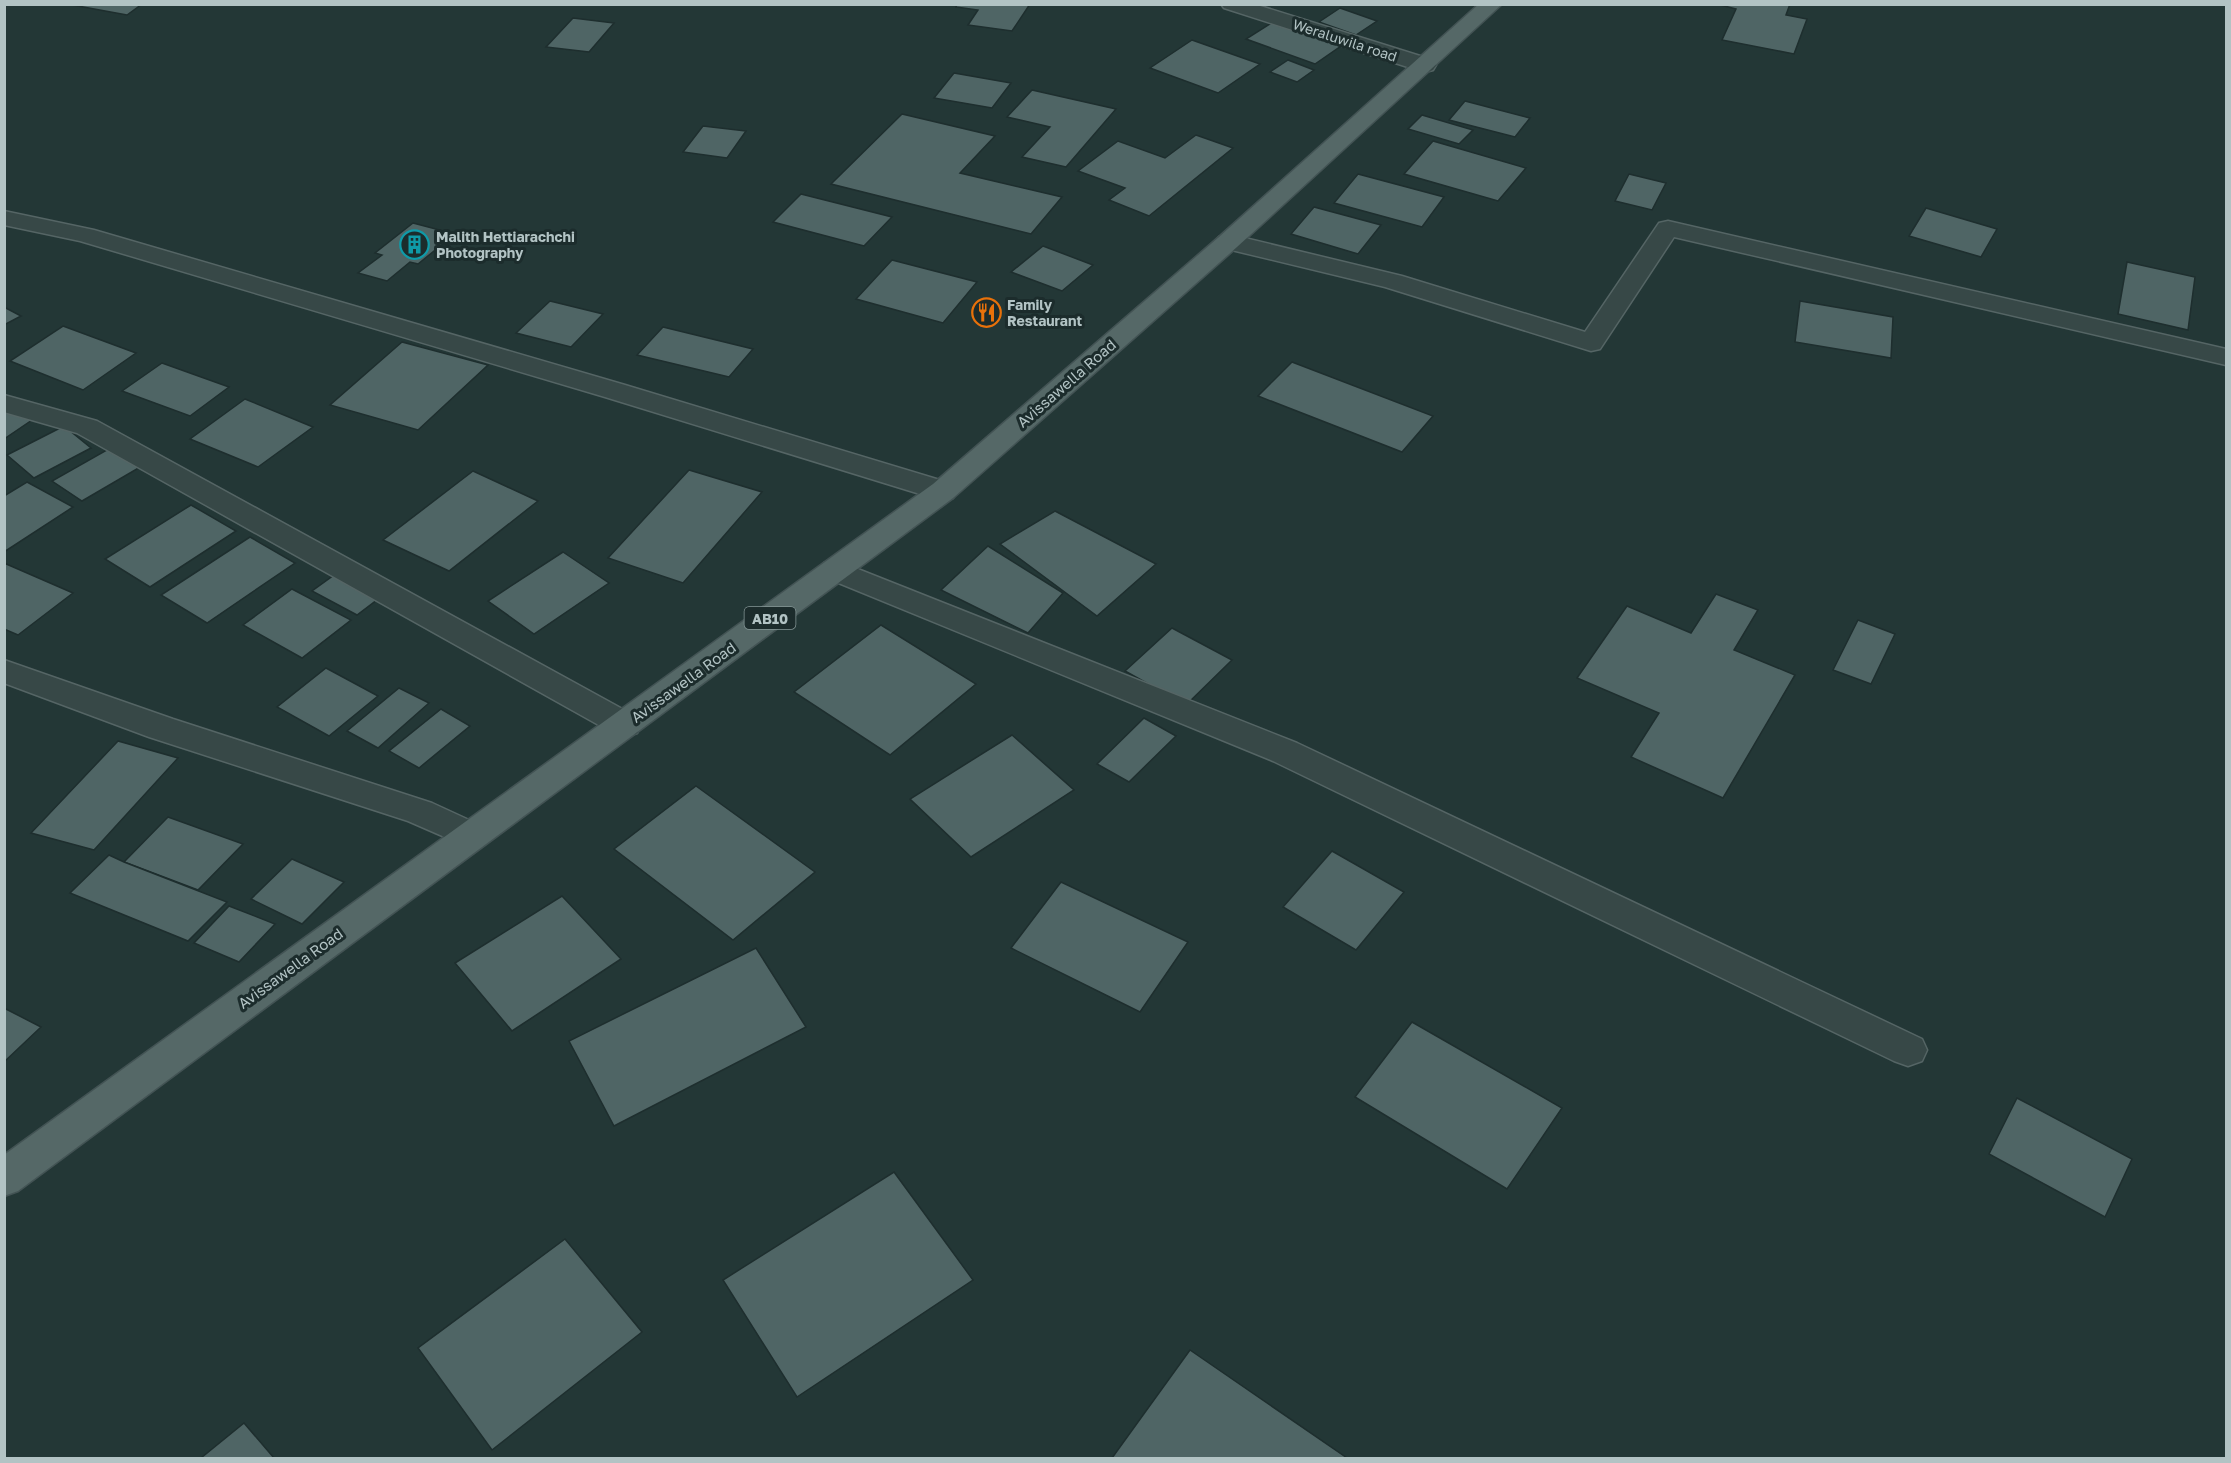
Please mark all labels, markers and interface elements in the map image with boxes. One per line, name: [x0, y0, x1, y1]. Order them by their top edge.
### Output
street label: Weraluwila road: [1291, 15, 1399, 65]
building icon: Malith Hettiarachchi Photography: [399, 228, 431, 260]
place label: Malith Hettiarachchi Photography: [436, 228, 575, 261]
restaurant icon: Family Restaurant: [970, 296, 1002, 328]
place label: Family Restaurant: [1007, 296, 1082, 329]
street label: Avissawella Road: [1013, 335, 1119, 431]
road number: AB10: [744, 607, 796, 629]
street label: Avissawella Road: [627, 638, 739, 726]
street label: Avissawella Road: [234, 924, 346, 1012]

